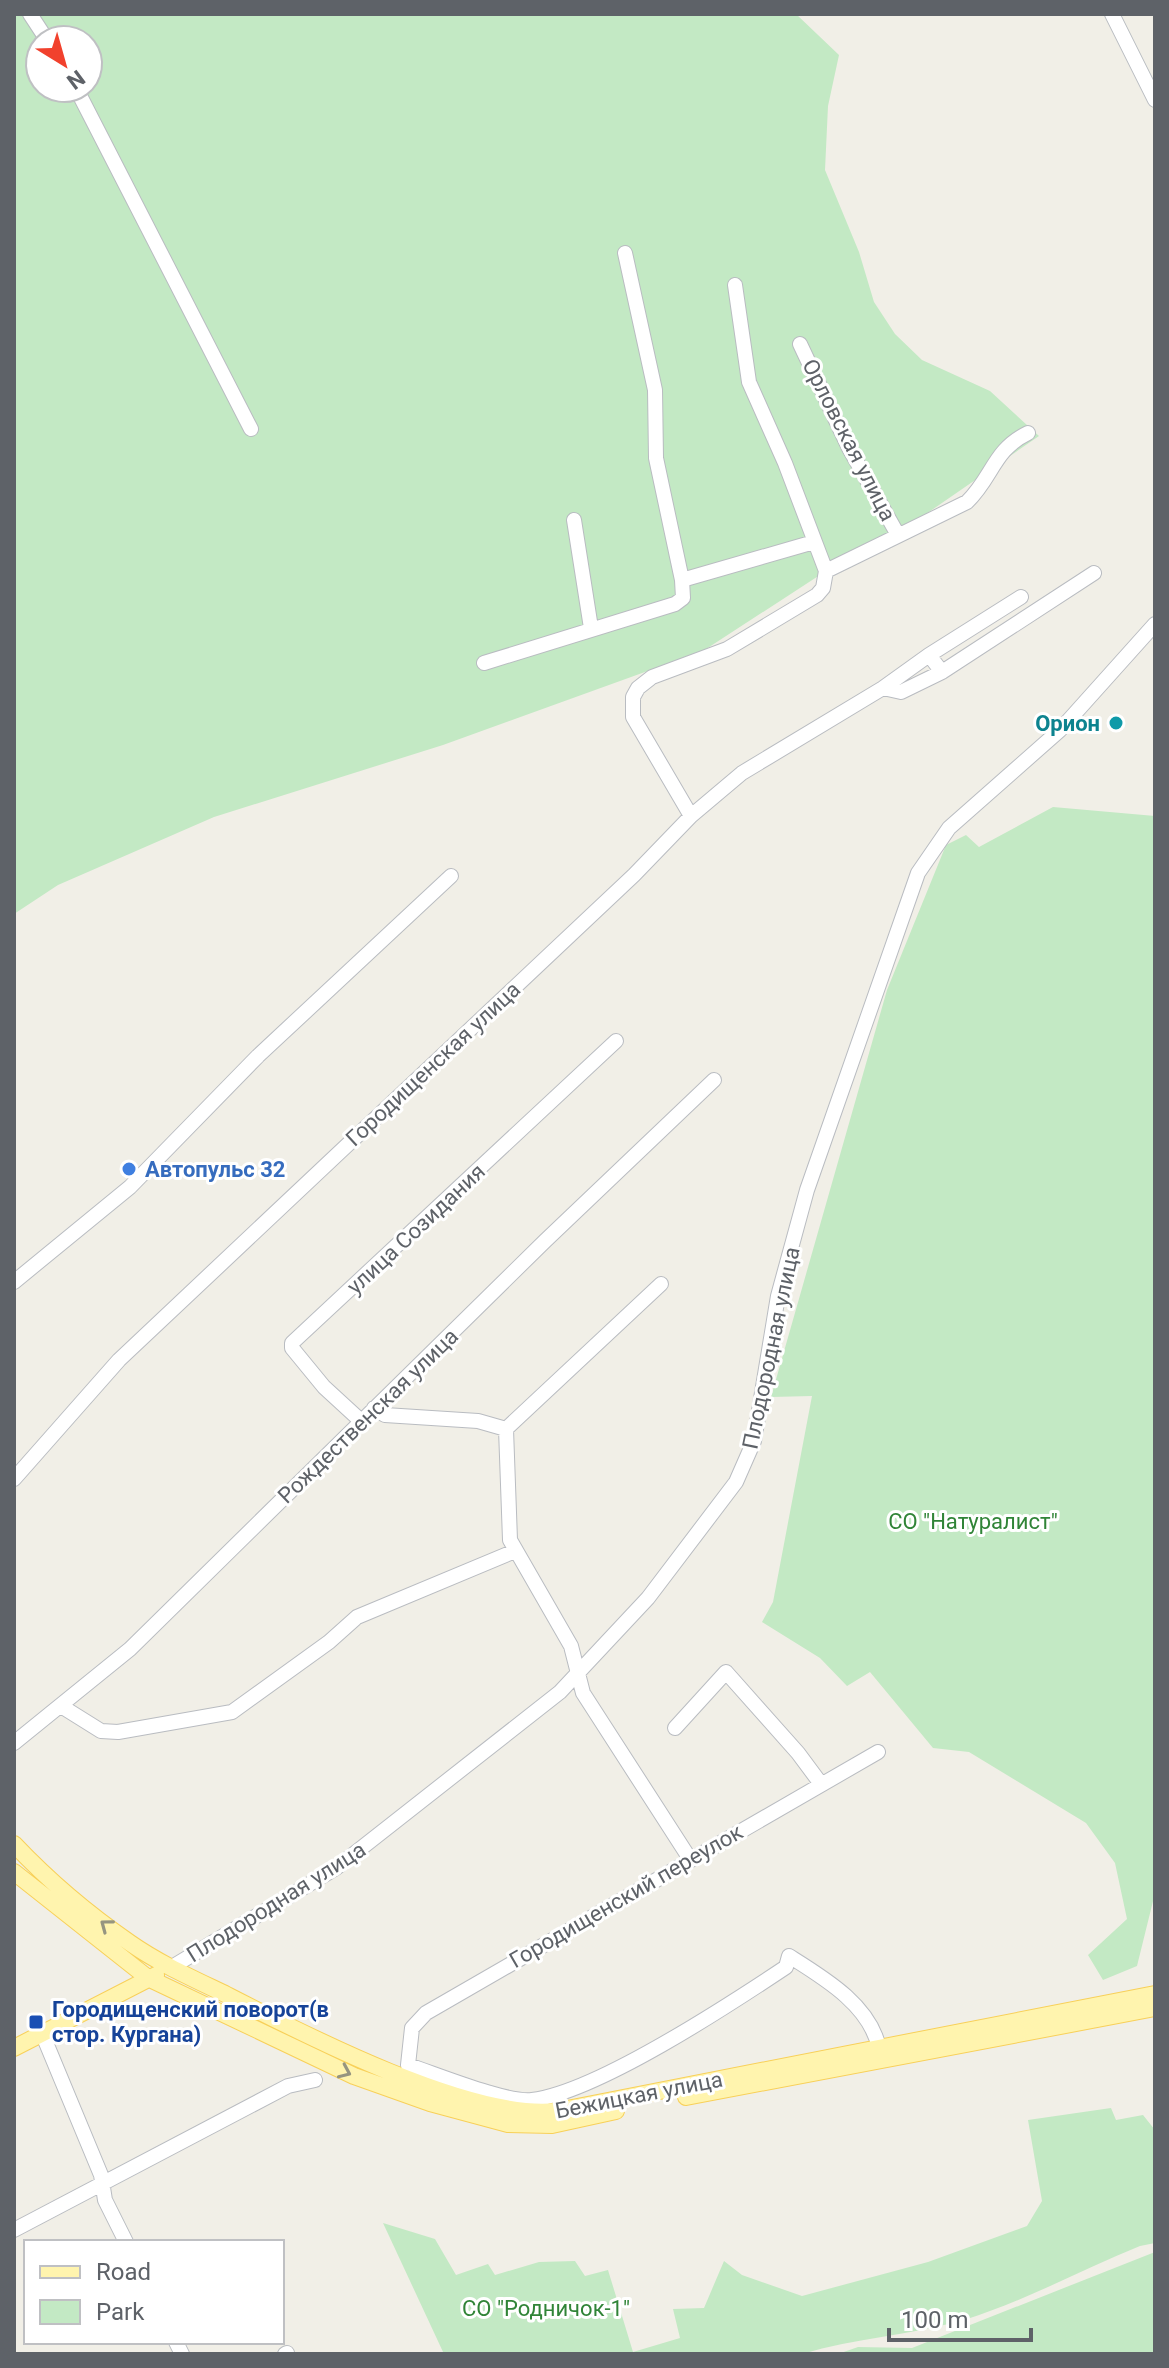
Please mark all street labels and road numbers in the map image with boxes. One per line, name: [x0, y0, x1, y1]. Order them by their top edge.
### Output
street label: Орловская улица: [797, 355, 901, 525]
street label: Городищенская улица: [341, 977, 525, 1151]
street label: улица Созидания: [342, 1159, 490, 1299]
street label: Плодородная улица: [737, 1245, 805, 1451]
street label: Рождественская улица: [273, 1324, 463, 1508]
street label: Городищенский переулок: [505, 1819, 747, 1973]
street label: Плодородная улица: [182, 1837, 370, 1967]
street label: Бежицкая улица: [553, 2067, 725, 2123]

